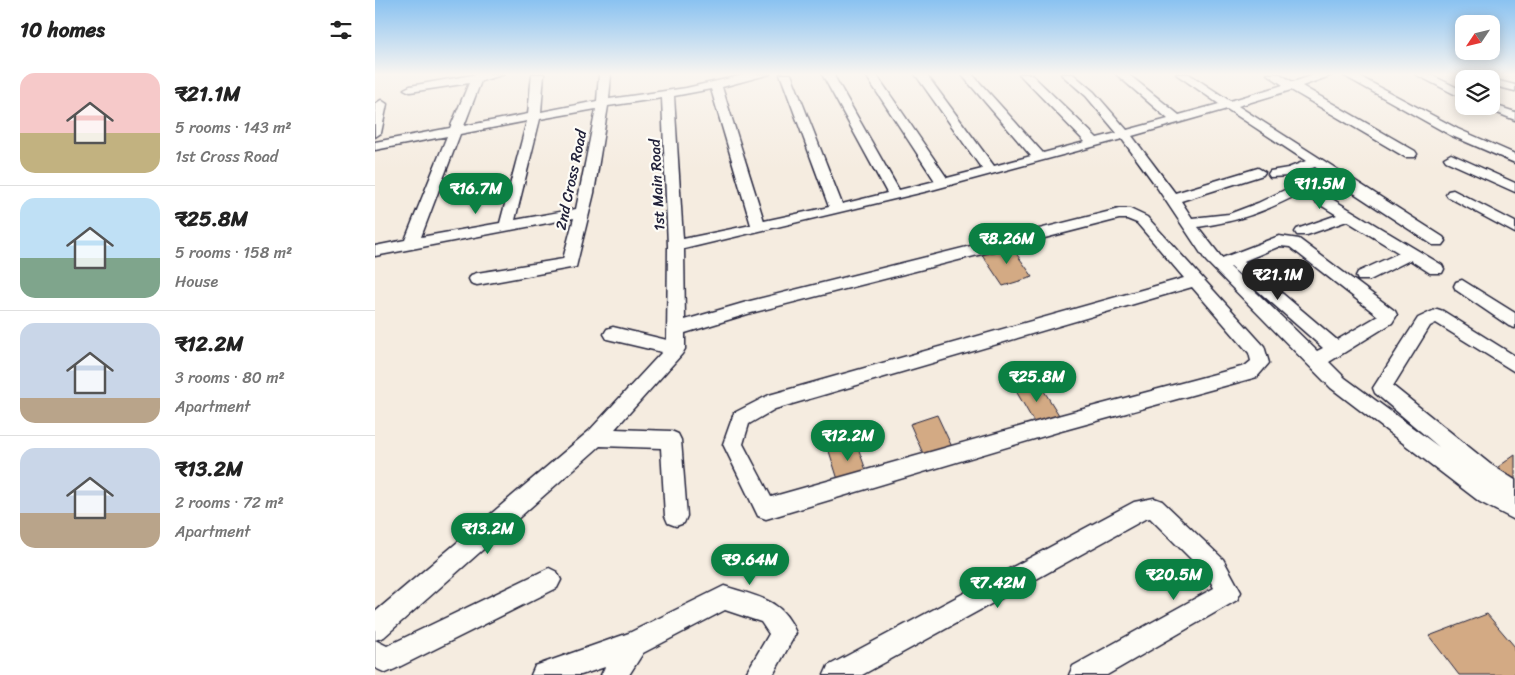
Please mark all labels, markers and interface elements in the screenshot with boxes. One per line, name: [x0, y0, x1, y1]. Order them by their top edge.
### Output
text: 10 homes: [20, 11, 105, 49]
north arrow: [1455, 15, 1500, 60]
map controls: [1455, 15, 1500, 115]
icon: filters: [327, 16, 355, 44]
button: layers: [1455, 70, 1500, 115]
text: ₹21.1M: [175, 75, 240, 113]
icon: home: [60, 93, 120, 153]
text: 5 rooms · 143 m²: [175, 113, 292, 142]
street label: 2nd Cross Road: [548, 127, 594, 232]
street label: 1st Main Road: [642, 137, 672, 231]
text: 1st Cross Road: [175, 142, 278, 171]
pin: ₹11.5M: [1279, 168, 1361, 210]
text: ₹11.5M: [1295, 169, 1345, 198]
pin: ₹16.7M: [435, 172, 517, 215]
text: ₹16.7M: [450, 174, 502, 203]
text: ₹25.8M: [175, 200, 248, 238]
icon: home: [60, 218, 120, 278]
pin: ₹8.26M: [966, 222, 1048, 265]
text: ₹8.26M: [980, 224, 1034, 253]
text: 5 rooms · 158 m²: [175, 238, 292, 267]
pin: ₹21.1M: [1237, 258, 1319, 301]
text: ₹21.1M: [1253, 260, 1303, 289]
text: House: [175, 267, 218, 296]
text: ₹12.2M: [175, 325, 243, 363]
icon: home: [60, 343, 120, 403]
pin: ₹25.8M: [996, 360, 1078, 403]
text: ₹25.8M: [1009, 362, 1065, 391]
text: 3 rooms · 80 m²: [175, 363, 285, 392]
text: Apartment: [175, 392, 251, 421]
pin: ₹12.2M: [807, 420, 889, 462]
text: ₹12.2M: [822, 421, 874, 450]
text: ₹13.2M: [175, 450, 243, 488]
icon: home: [60, 468, 120, 528]
text: 2 rooms · 72 m²: [175, 488, 284, 517]
pin: ₹13.2M: [447, 512, 529, 555]
text: ₹13.2M: [462, 514, 514, 543]
text: Apartment: [175, 517, 251, 546]
pin: ₹9.64M: [709, 544, 791, 586]
text: ₹9.64M: [722, 545, 778, 574]
pin: ₹20.5M: [1133, 558, 1215, 601]
text: ₹20.5M: [1146, 560, 1202, 589]
pin: ₹7.42M: [957, 566, 1039, 609]
text: ₹7.42M: [970, 568, 1026, 597]

